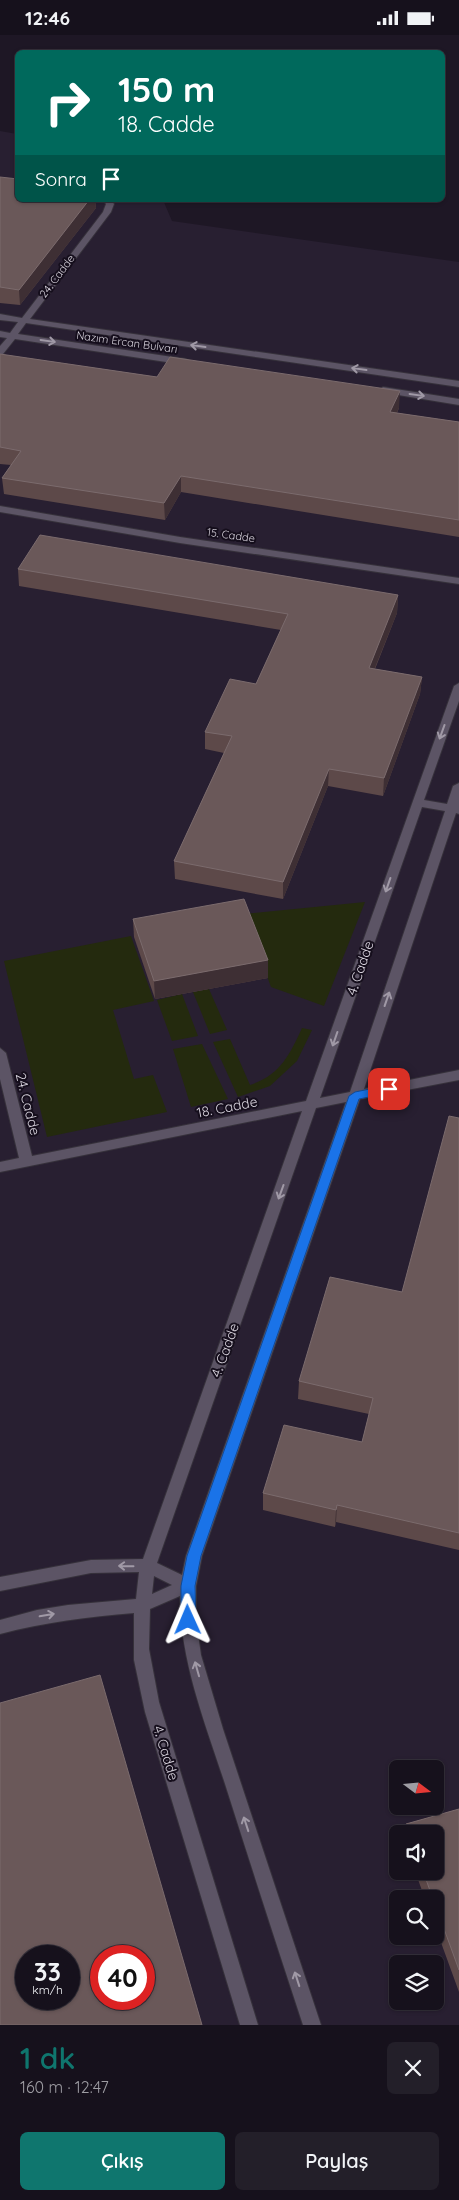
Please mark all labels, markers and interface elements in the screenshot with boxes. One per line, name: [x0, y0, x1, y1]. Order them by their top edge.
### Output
text: 12:46: [25, 6, 70, 30]
text: 150 m: [118, 67, 215, 111]
icon: right: [35, 70, 100, 135]
text: 18. Cadde: [118, 110, 215, 138]
icon: arrive: [97, 165, 125, 193]
text: Sonra: [35, 167, 87, 191]
street label: 24. Cadde: [36, 252, 78, 300]
street label: Nazım Ercan Bulvarı: [76, 328, 178, 356]
one-way arrow: [40, 337, 56, 347]
one-way arrow: [190, 340, 206, 350]
one-way arrow: [351, 364, 367, 374]
one-way arrow: [408, 391, 424, 401]
street label: 15. Cadde: [206, 525, 256, 545]
one-way arrow: [437, 724, 446, 739]
one-way arrow: [383, 877, 392, 893]
street label: 4. Cadde: [342, 938, 378, 998]
one-way arrow: [383, 991, 393, 1007]
one-way arrow: [330, 1031, 339, 1046]
pin: [368, 1068, 410, 1110]
street label: 24. Cadde: [12, 1071, 44, 1137]
icon: arrive: [375, 1075, 403, 1103]
street label: 18. Cadde: [195, 1092, 259, 1122]
one-way arrow: [276, 1184, 285, 1199]
street label: 4. Cadde: [207, 1320, 243, 1380]
one-way arrow: [118, 1561, 134, 1571]
position arrow: [161, 1593, 213, 1645]
one-way arrow: [39, 1610, 55, 1620]
one-way arrow: [192, 1662, 202, 1678]
street label: 4. Cadde: [149, 1723, 183, 1783]
north arrow: [389, 1760, 444, 1815]
map controls: [389, 1760, 444, 2010]
one-way arrow: [241, 1817, 250, 1833]
button: sound: [389, 1825, 444, 1880]
button: search: [389, 1890, 444, 1945]
speed limit sign: 40: [90, 1945, 155, 2010]
button: layers: [389, 1955, 444, 2010]
text: 33: [34, 1956, 61, 1987]
one-way arrow: [291, 1971, 301, 1987]
text: km/h: [32, 1982, 63, 1997]
text: 1 dk: [20, 2039, 75, 2077]
button: close: [387, 2042, 439, 2094]
text: 160 m · 12:47: [20, 2077, 109, 2097]
button: Çıkış: [20, 2132, 225, 2190]
button: Paylaş: [235, 2132, 439, 2190]

